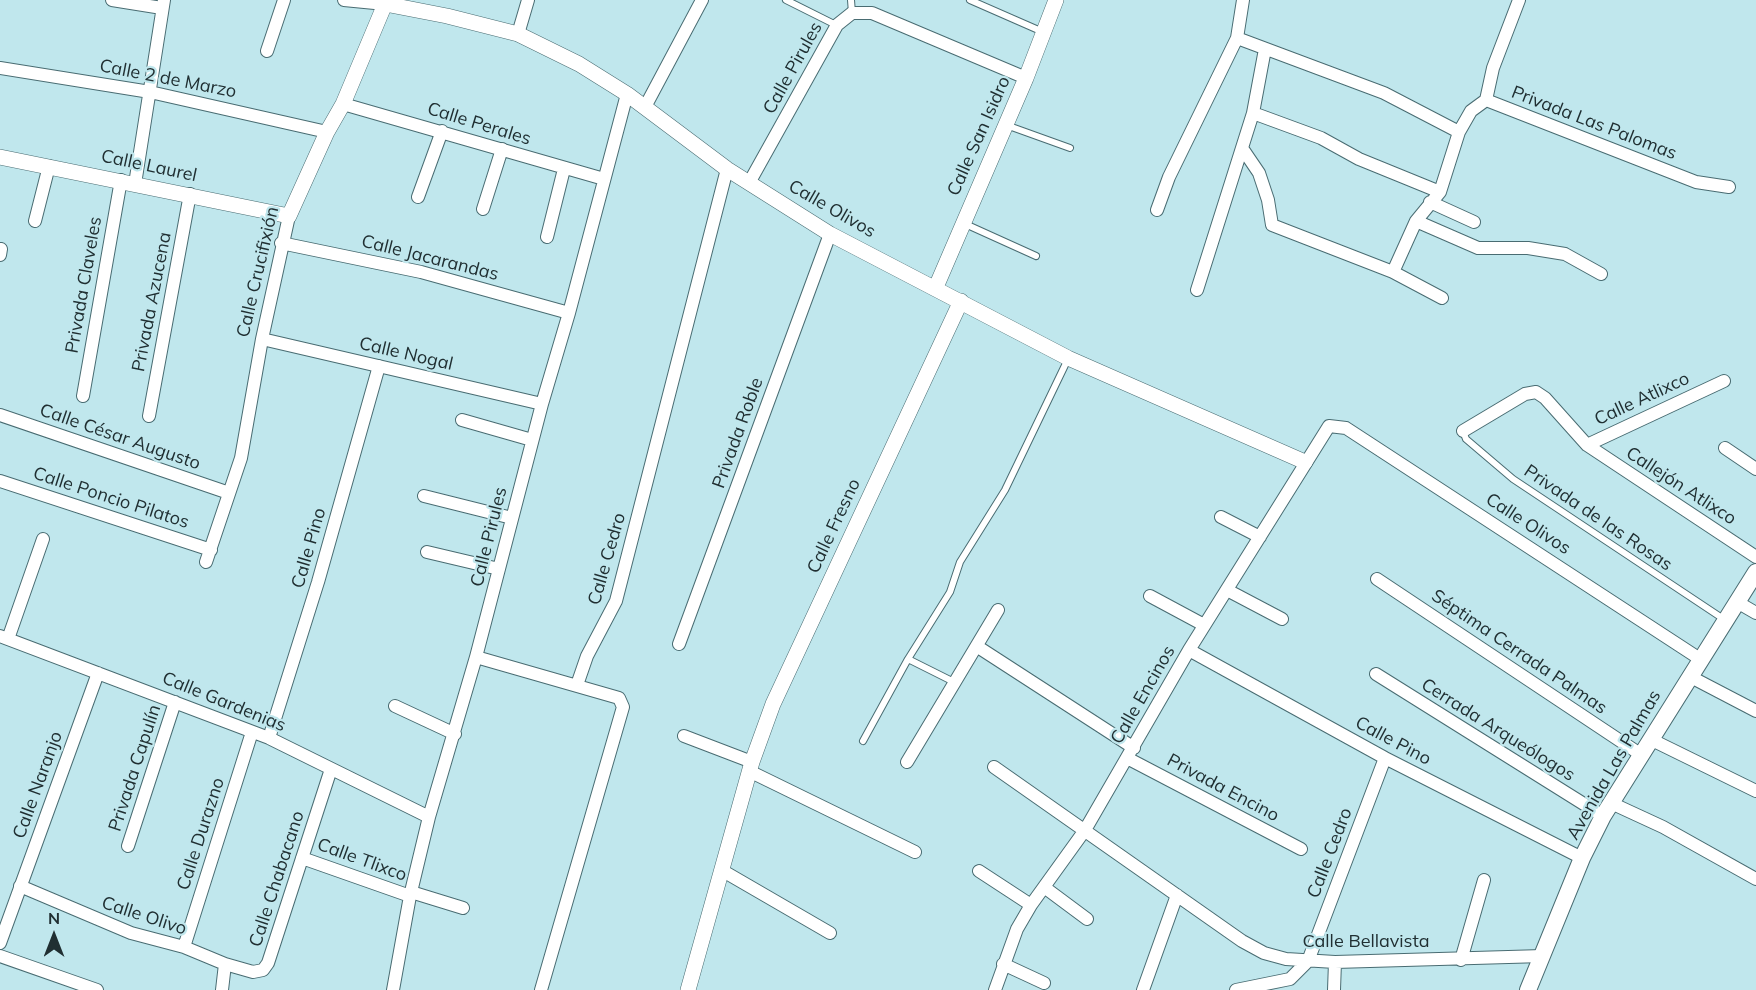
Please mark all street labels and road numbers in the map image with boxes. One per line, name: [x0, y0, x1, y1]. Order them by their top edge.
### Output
street label: Calle Pirules: [759, 18, 827, 118]
street label: Calle 2 de Marzo: [98, 55, 238, 103]
street label: Calle San Isidro: [943, 73, 1015, 199]
street label: Privada Las Palomas: [1508, 82, 1680, 164]
street label: Calle Perales: [425, 98, 533, 150]
street label: Calle Laurel: [99, 145, 199, 187]
street label: Calle Olivos: [785, 175, 879, 243]
street label: Calle Crucifixión: [232, 205, 284, 339]
street label: Privada Claveles: [61, 215, 107, 355]
street label: Privada Azucena: [128, 230, 176, 374]
street label: Calle Jacarandas: [359, 231, 501, 285]
street label: Calle Nogal: [357, 333, 455, 375]
street label: Calle Atlixco: [1591, 368, 1693, 430]
street label: Privada Roble: [708, 375, 768, 491]
street label: Calle César Augusto: [37, 399, 203, 475]
street label: Callejón Atlixco: [1622, 442, 1740, 530]
street label: Privada de las Rosas: [1520, 460, 1676, 576]
street label: Calle Poncio Pilatos: [30, 463, 192, 533]
street label: Calle Fresno: [803, 475, 865, 577]
street label: Calle Pirules: [466, 485, 512, 589]
street label: Calle Olivos: [1481, 489, 1575, 559]
street label: Calle Pino: [287, 505, 331, 591]
street label: Calle Cedro: [584, 510, 630, 608]
street label: Séptima Cerrada Palmas: [1427, 585, 1611, 719]
street label: Calle Encinos: [1106, 642, 1180, 748]
street label: Calle Gardenias: [159, 667, 289, 737]
street label: Cerrada Arqueólogos: [1417, 674, 1579, 786]
street label: Avenida Las Palmas: [1562, 686, 1666, 844]
street label: Privada Capulín: [104, 702, 166, 834]
street label: Calle Pino: [1351, 712, 1435, 770]
street label: Calle Naranjo: [9, 728, 67, 842]
street label: Privada Encino: [1163, 749, 1283, 827]
street label: Calle Durazno: [173, 775, 229, 893]
street label: Calle Cedro: [1303, 805, 1357, 901]
street label: Calle Chabacano: [245, 808, 309, 950]
street label: Calle Tlixco: [314, 834, 410, 886]
street label: Calle Olivo: [99, 892, 189, 940]
street label: Calle Bellavista: [1303, 931, 1429, 953]

